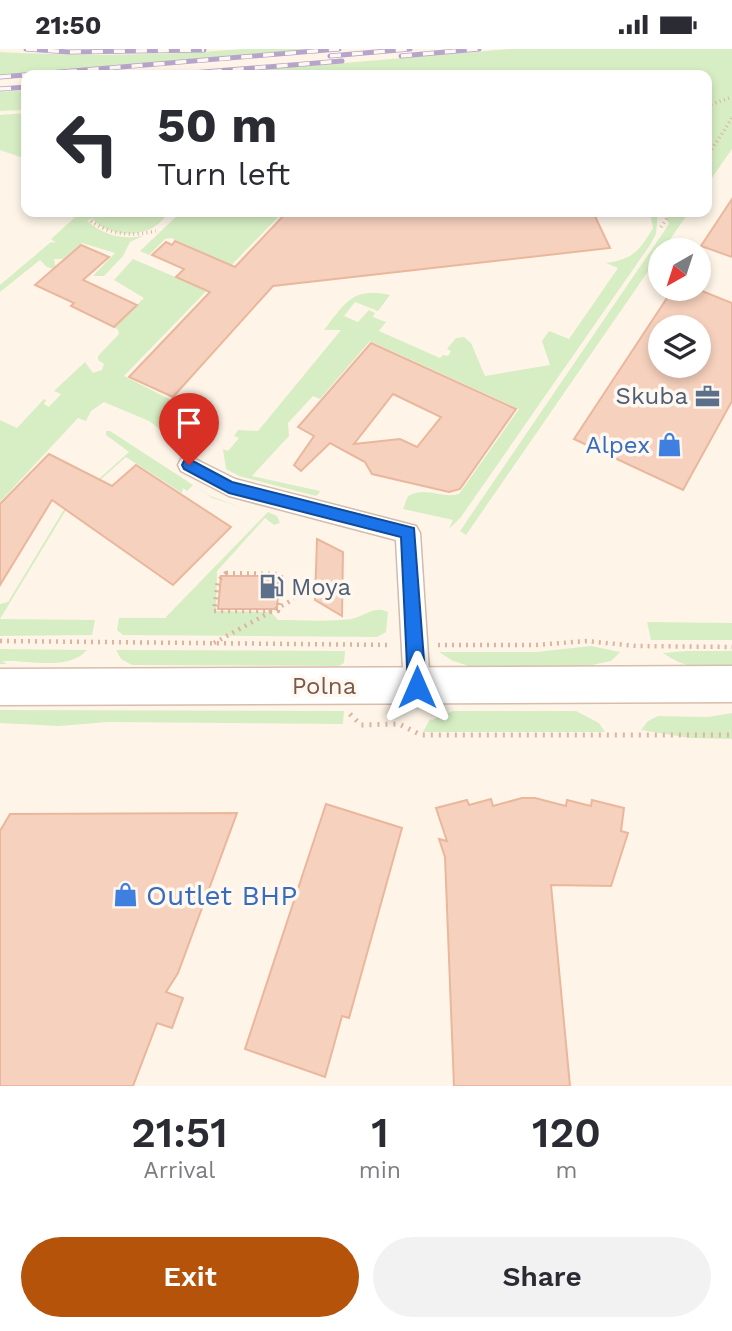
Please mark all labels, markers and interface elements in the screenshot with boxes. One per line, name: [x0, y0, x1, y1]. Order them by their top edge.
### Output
text: 21:50: [35, 10, 101, 40]
text: 50 m: [157, 96, 277, 154]
icon: left: [42, 98, 133, 189]
text: Turn left: [157, 155, 290, 193]
north arrow: [648, 238, 710, 301]
map controls: [648, 238, 711, 378]
button: layers: [648, 315, 711, 378]
place label: Skuba: [616, 382, 688, 410]
office icon: Skuba: [694, 382, 722, 410]
pin: [159, 393, 219, 465]
icon: arrive: [170, 404, 208, 442]
place label: Alpex: [586, 431, 650, 459]
shop icon: Alpex: [656, 431, 684, 459]
fuel station icon: Moya: [257, 573, 285, 601]
place label: Moya: [291, 573, 351, 601]
position arrow: [380, 650, 454, 724]
street label: Polna: [292, 672, 356, 700]
place label: Outlet BHP: [146, 879, 297, 912]
shop icon: Outlet BHP: [112, 881, 140, 909]
text: 21:51: [131, 1108, 228, 1157]
text: 1: [371, 1108, 389, 1157]
text: 120: [532, 1108, 601, 1157]
text: Arrival: [143, 1157, 215, 1184]
text: min: [359, 1157, 401, 1184]
text: m: [556, 1157, 577, 1184]
button: Exit: [21, 1237, 359, 1317]
button: Share: [373, 1237, 711, 1317]

